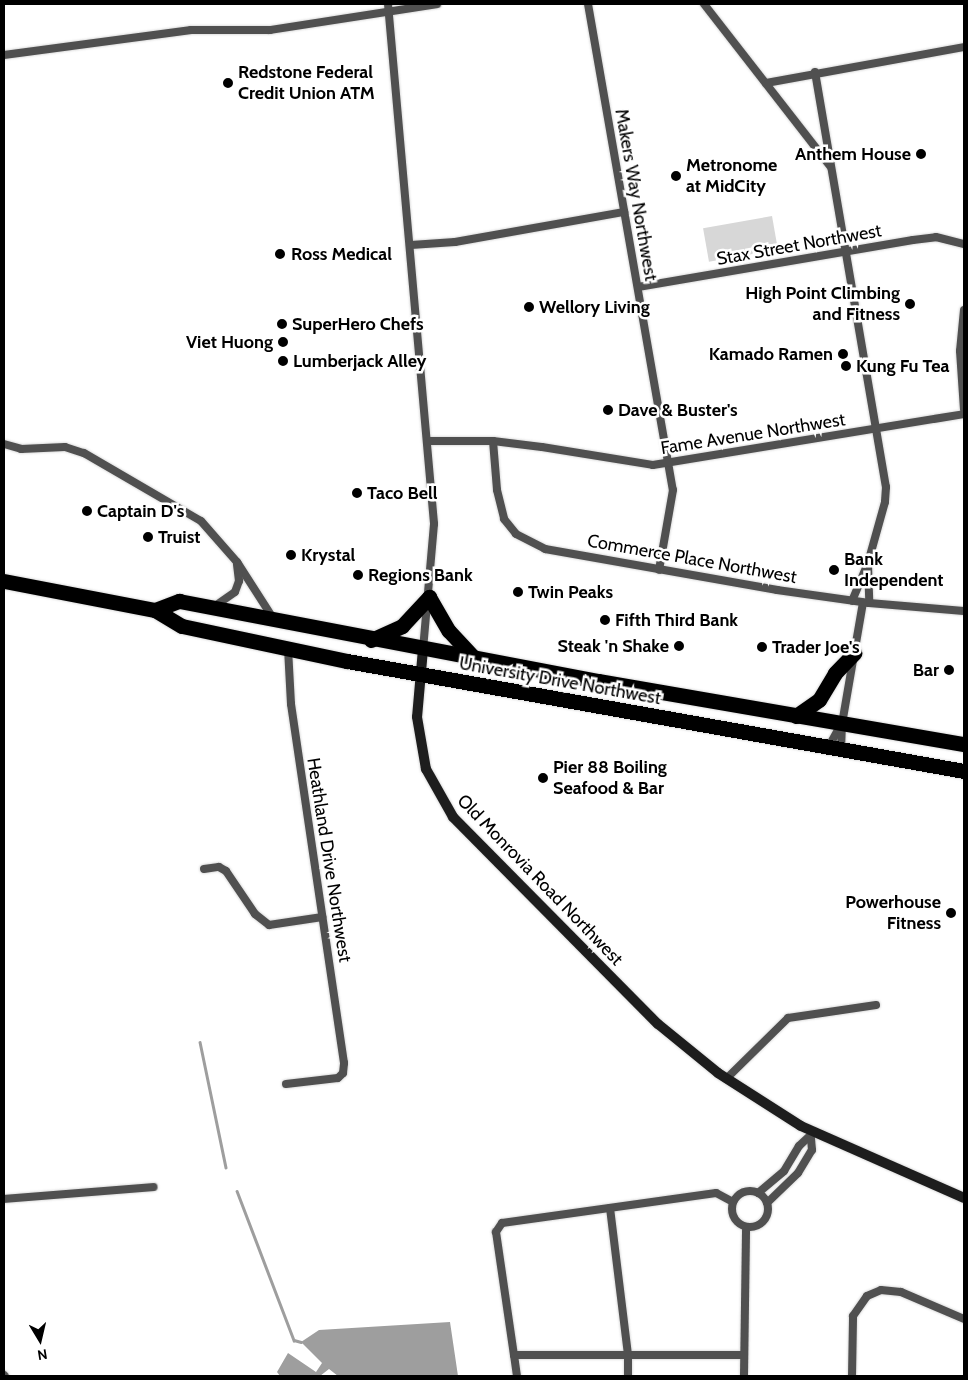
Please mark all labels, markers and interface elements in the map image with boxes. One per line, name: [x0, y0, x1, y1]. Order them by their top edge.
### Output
place label: Redstone Federal Credit Union ATM: [238, 62, 375, 104]
marker: Redstone Federal Credit Union ATM: [222, 77, 234, 89]
street label: Makers Way Northwest: [610, 107, 662, 283]
place label: Anthem House: [795, 143, 911, 165]
marker: Anthem House: [915, 148, 927, 160]
place label: Metronome at MidCity: [686, 155, 777, 198]
marker: Metronome at MidCity: [670, 170, 682, 182]
street label: Stax Street Northwest: [715, 220, 883, 270]
place label: Ross Medical: [291, 243, 392, 265]
marker: Ross Medical: [273, 247, 287, 261]
place label: High Point Climbing and Fitness: [745, 283, 900, 326]
place label: Wellory Living: [539, 296, 650, 318]
marker: High Point Climbing and Fitness: [904, 298, 916, 310]
marker: Wellory Living: [523, 301, 535, 313]
place label: SuperHero Chefs: [292, 313, 424, 335]
marker: SuperHero Chefs: [276, 318, 288, 330]
place label: Viet Huong: [186, 331, 273, 353]
marker: Viet Huong: [277, 336, 289, 348]
place label: Kamado Ramen: [709, 343, 833, 365]
marker: Kamado Ramen: [837, 348, 849, 360]
place label: Lumberjack Alley: [293, 350, 426, 372]
marker: Lumberjack Alley: [277, 355, 289, 367]
place label: Kung Fu Tea: [856, 355, 949, 377]
marker: Kung Fu Tea: [840, 360, 852, 372]
place label: Dave & Buster's: [618, 399, 738, 421]
marker: Dave & Buster's: [602, 404, 614, 416]
street label: Fame Avenue Northwest: [659, 409, 847, 459]
place label: Taco Bell: [367, 482, 437, 504]
marker: Taco Bell: [351, 487, 363, 499]
place label: Captain D's: [97, 500, 184, 522]
marker: Captain D's: [81, 505, 93, 517]
place label: Truist: [158, 526, 200, 548]
street label: Commerce Place Northwest: [586, 530, 798, 588]
marker: Truist: [142, 531, 154, 543]
place label: Krystal: [301, 544, 355, 566]
marker: Krystal: [285, 549, 297, 561]
place label: Bank Independent: [844, 549, 943, 592]
place label: Regions Bank: [368, 564, 473, 586]
marker: Bank Independent: [828, 564, 840, 576]
marker: Regions Bank: [352, 569, 364, 581]
place label: Twin Peaks: [528, 581, 613, 603]
marker: Twin Peaks: [512, 586, 524, 598]
place label: Fifth Third Bank: [615, 609, 738, 631]
marker: Fifth Third Bank: [599, 614, 611, 626]
place label: Steak 'n Shake: [557, 635, 669, 657]
place label: Trader Joe's: [772, 636, 860, 658]
marker: Steak 'n Shake: [673, 640, 685, 652]
marker: Trader Joe's: [756, 641, 768, 653]
street label: University Drive Northwest: [457, 653, 663, 709]
place label: Bar: [913, 659, 939, 681]
marker: Bar: [943, 664, 955, 676]
street label: Heathland Drive Northwest: [302, 756, 356, 964]
place label: Pier 88 Boiling Seafood & Bar: [553, 757, 667, 800]
marker: Pier 88 Boiling Seafood & Bar: [537, 772, 549, 784]
street label: Old Monrovia Road Northwest: [453, 790, 627, 970]
place label: Powerhouse Fitness: [845, 892, 941, 934]
marker: Powerhouse Fitness: [945, 907, 957, 919]
north arrow: [15, 1315, 65, 1365]
text: N: [36, 1345, 49, 1364]

